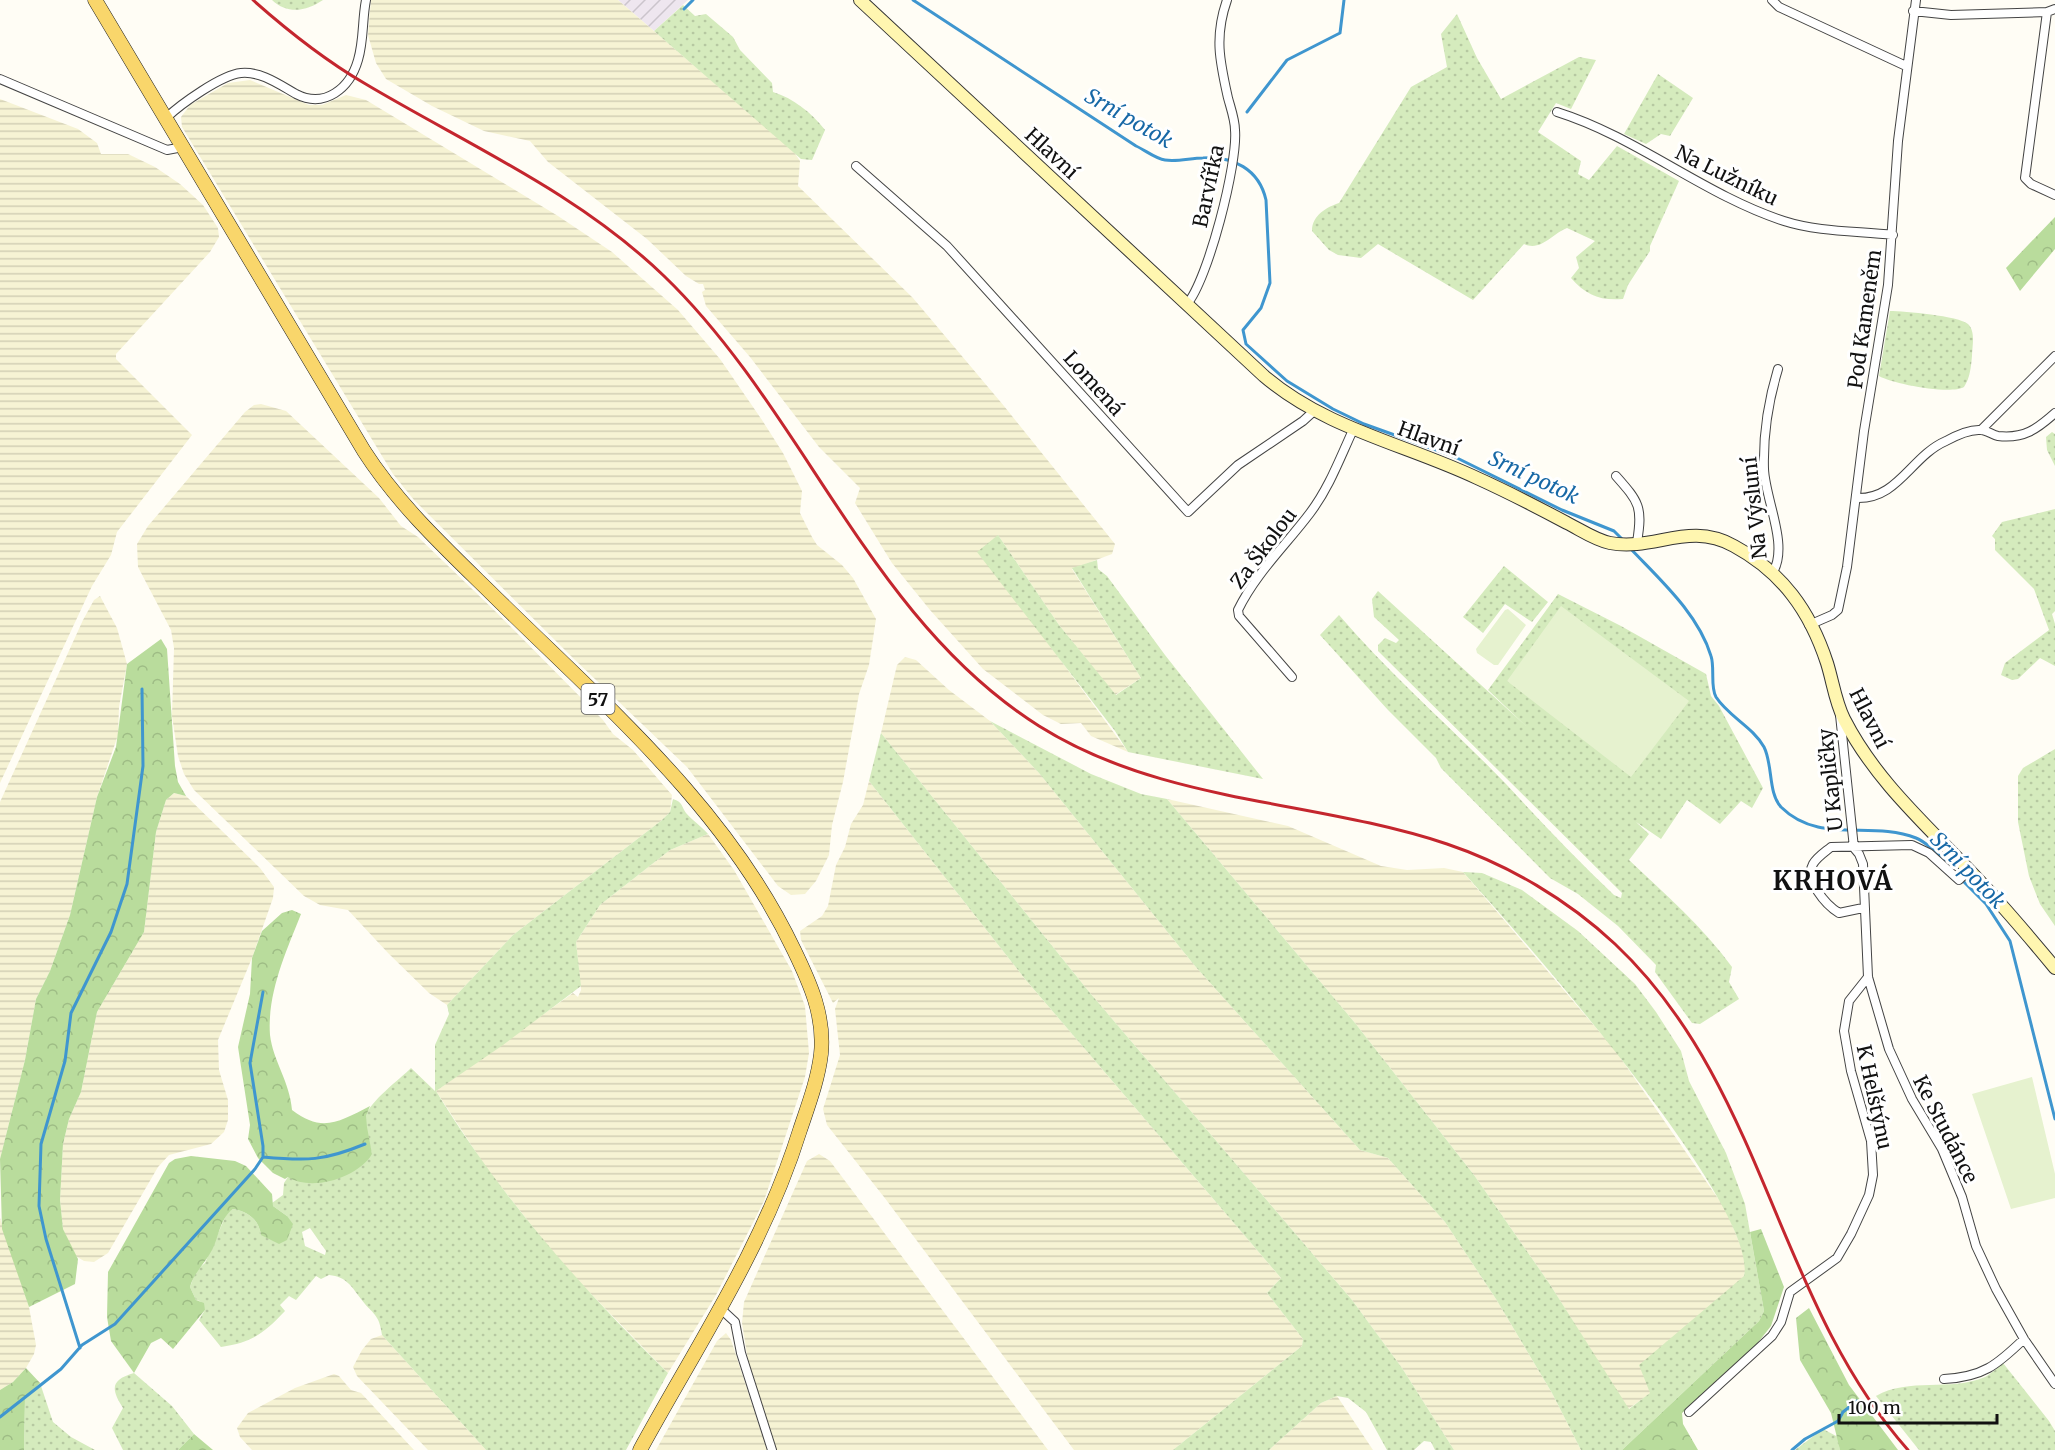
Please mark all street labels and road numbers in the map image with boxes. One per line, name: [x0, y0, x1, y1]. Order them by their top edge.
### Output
street label: Hlavní: [1020, 122, 1084, 184]
street label: Na Lužníku: [1671, 139, 1783, 211]
street label: Barvířka: [1187, 142, 1229, 230]
street label: Pod Kameněm: [1842, 248, 1886, 390]
street label: Lomená: [1058, 345, 1130, 421]
street label: Hlavní: [1395, 415, 1464, 461]
street label: Na Výsluní: [1736, 455, 1772, 560]
street label: Za Školou: [1224, 502, 1301, 593]
road number: 57: [582, 684, 614, 714]
street label: Hlavní: [1844, 684, 1896, 753]
street label: U Kapličky: [1812, 727, 1848, 833]
street label: K Helštýnu: [1852, 1042, 1898, 1152]
street label: Ke Studánce: [1908, 1071, 1984, 1187]

